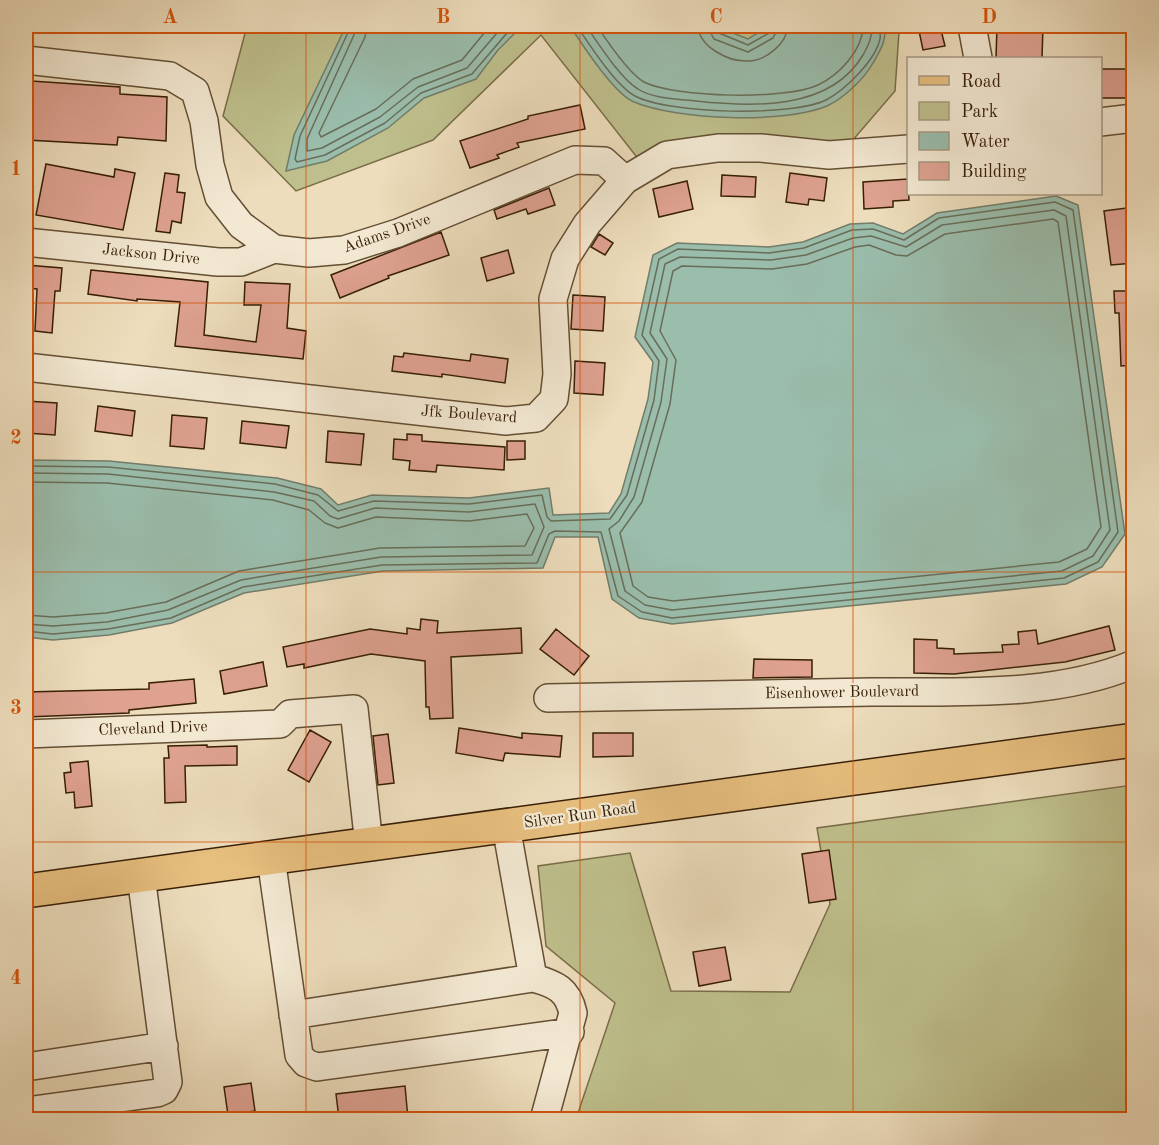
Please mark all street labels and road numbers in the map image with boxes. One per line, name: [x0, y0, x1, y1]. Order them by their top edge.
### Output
street label: Adams Drive: [341, 212, 433, 256]
street label: Jackson Drive: [101, 242, 201, 268]
street label: Jfk Boulevard: [420, 404, 518, 426]
street label: Eisenhower Boulevard: [765, 684, 919, 702]
street label: Cleveland Drive: [98, 719, 208, 739]
street label: Silver Run Road: [523, 800, 637, 832]

